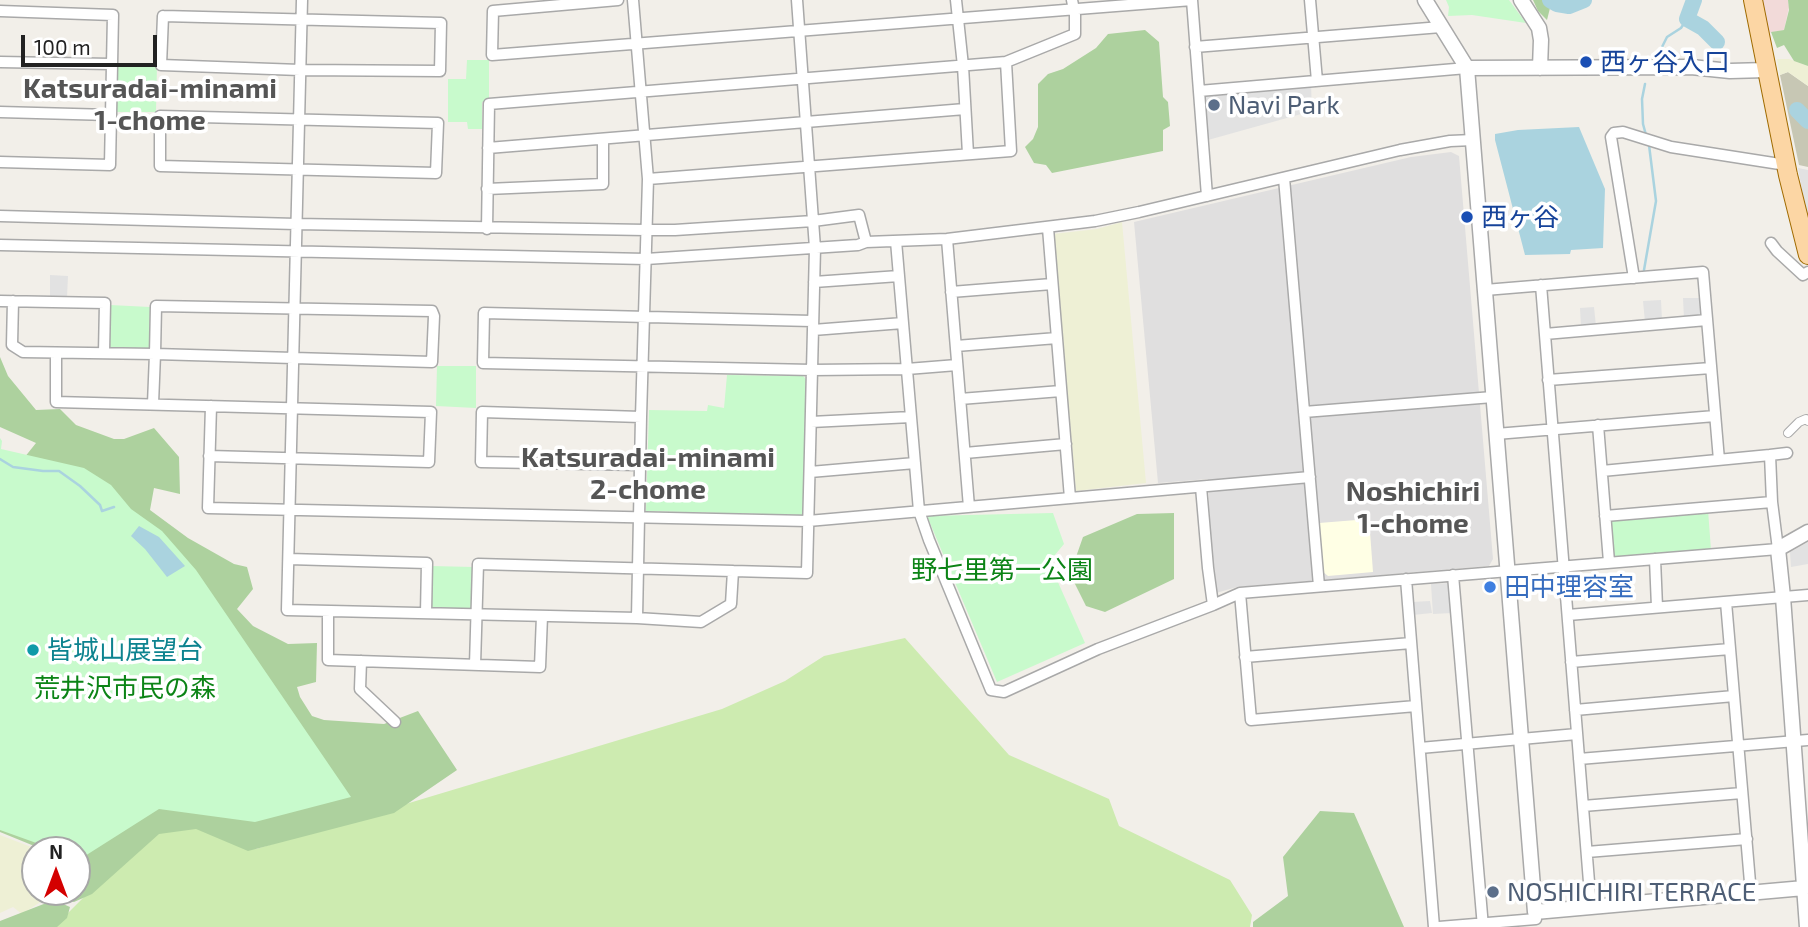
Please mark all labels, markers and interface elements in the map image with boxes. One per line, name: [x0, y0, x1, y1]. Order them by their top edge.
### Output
scale bar: [24, 21, 161, 65]
text: 100 m: [34, 34, 91, 59]
place label: 西ヶ谷入口: [1600, 46, 1730, 78]
marker: 西ヶ谷入口: [1578, 54, 1594, 70]
district label: Katsuradai-minami 1-chome: [23, 72, 277, 138]
place label: Navi Park: [1228, 89, 1340, 121]
marker: Navi Park: [1206, 97, 1222, 113]
place label: 西ヶ谷: [1481, 201, 1559, 233]
marker: 西ヶ谷: [1459, 209, 1475, 225]
district label: Katsuradai-minami 2-chome: [521, 441, 775, 507]
district label: Noshichiri 1-chome: [1346, 475, 1480, 541]
park label: 野七里第一公園: [911, 554, 1093, 586]
place label: 田中理容室: [1504, 571, 1634, 603]
marker: 田中理容室: [1482, 579, 1498, 595]
place label: 皆城山展望台: [47, 634, 203, 666]
marker: 皆城山展望台: [25, 642, 41, 658]
park label: 荒井沢市民の森: [34, 672, 216, 704]
north arrow: [21, 836, 91, 906]
text: N: [49, 840, 63, 863]
place label: NOSHICHIRI TERRACE: [1507, 876, 1756, 908]
marker: NOSHICHIRI TERRACE: [1485, 884, 1501, 900]

